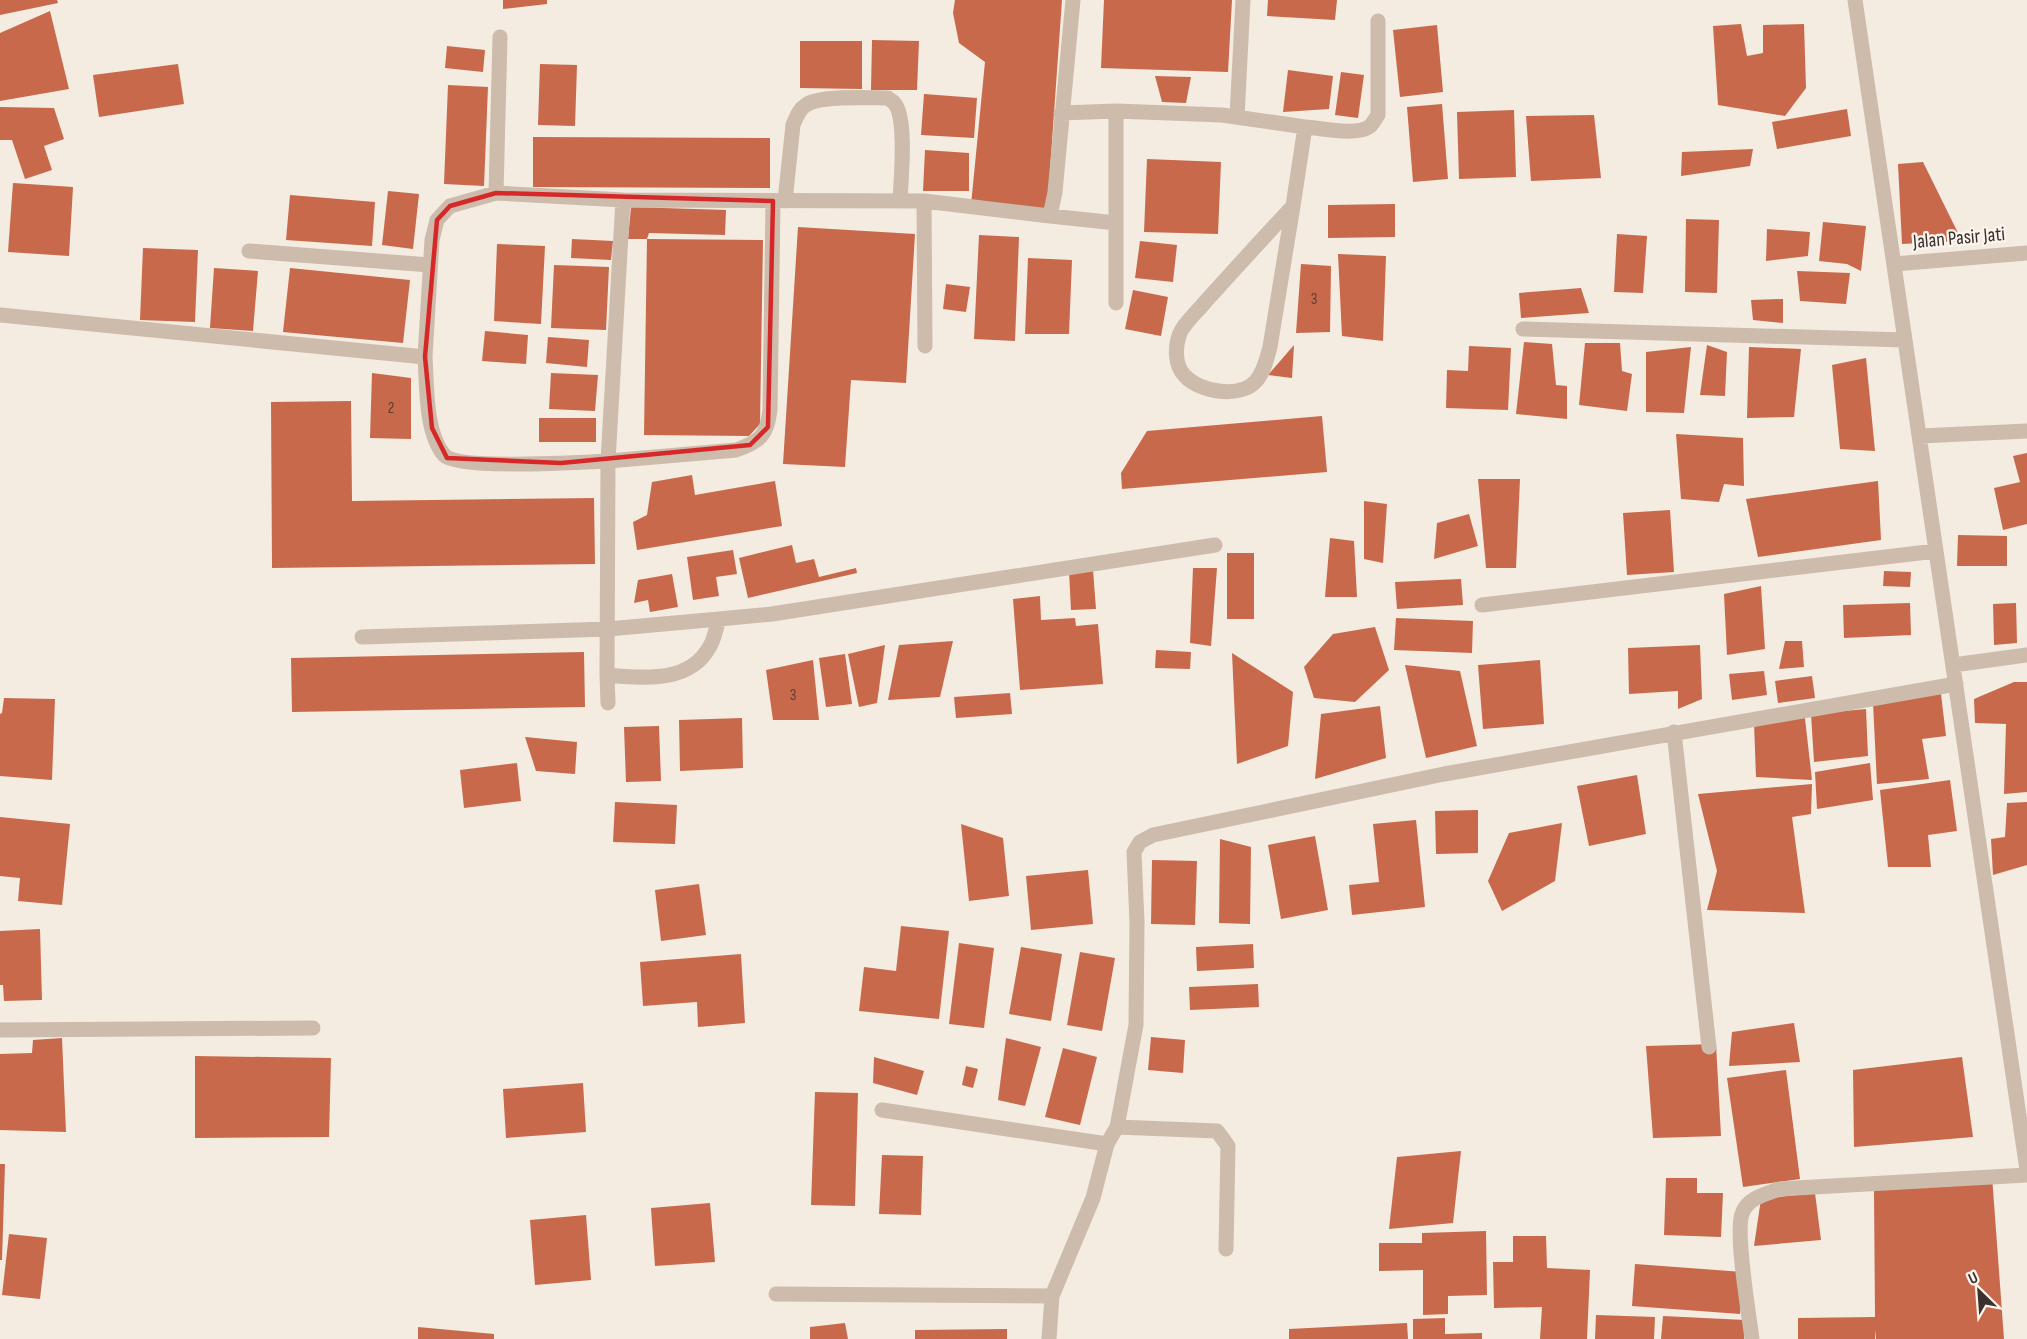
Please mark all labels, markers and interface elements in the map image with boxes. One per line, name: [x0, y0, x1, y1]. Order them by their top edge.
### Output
street label: Jalan Pasir Jati: [1911, 222, 2006, 254]
house number: 3: [1311, 290, 1317, 309]
house number: 2: [388, 399, 394, 418]
house number: 3: [790, 686, 796, 705]
north arrow: [1949, 1261, 2009, 1321]
text: U: [1965, 1268, 1981, 1289]

